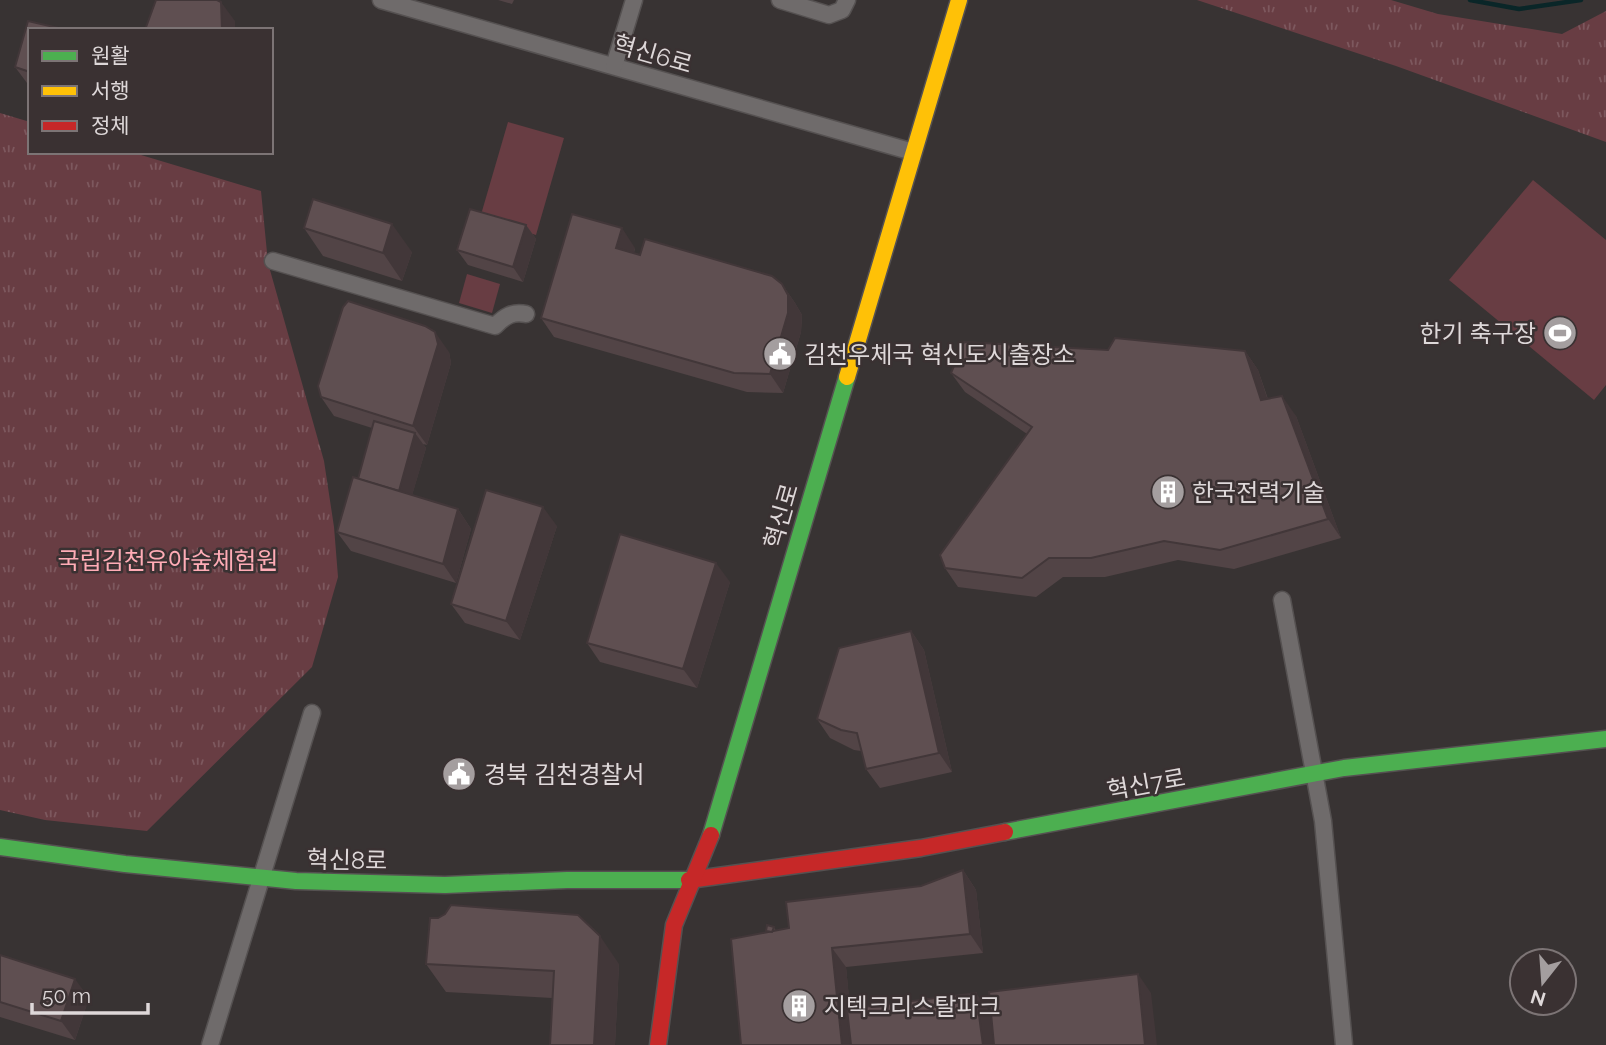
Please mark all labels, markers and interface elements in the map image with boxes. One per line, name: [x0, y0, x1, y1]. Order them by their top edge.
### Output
legend: [28, 28, 273, 154]
street label: 혁신6로: [610, 29, 696, 79]
text: 원활: [91, 43, 130, 68]
text: 서행: [91, 78, 130, 103]
text: 정체: [91, 113, 130, 138]
sports icon: 한기 축구장: [1541, 314, 1579, 352]
place label: 한기 축구장: [1419, 319, 1536, 348]
public building icon: 김천우체국 혁신도시출장소: [761, 335, 799, 373]
place label: 김천우체국 혁신도시출장소: [804, 340, 1075, 369]
building icon: 한국전력기술: [1149, 473, 1187, 511]
place label: 한국전력기술: [1192, 478, 1324, 507]
street label: 혁신로: [758, 480, 804, 552]
park label: 국립김천유아숲체험원: [58, 546, 278, 575]
public building icon: 경북 김천경찰서: [440, 755, 478, 793]
place label: 경북 김천경찰서: [484, 760, 645, 789]
street label: 혁신7로: [1105, 763, 1187, 805]
street label: 혁신8로: [307, 845, 387, 875]
north arrow: [1508, 947, 1578, 1017]
scale bar: [32, 972, 147, 1016]
text: 50 m: [42, 983, 91, 1008]
text: N: [1528, 986, 1548, 1011]
building icon: 지텍크리스탈파크: [780, 987, 818, 1025]
place label: 지텍크리스탈파크: [824, 992, 1001, 1021]

